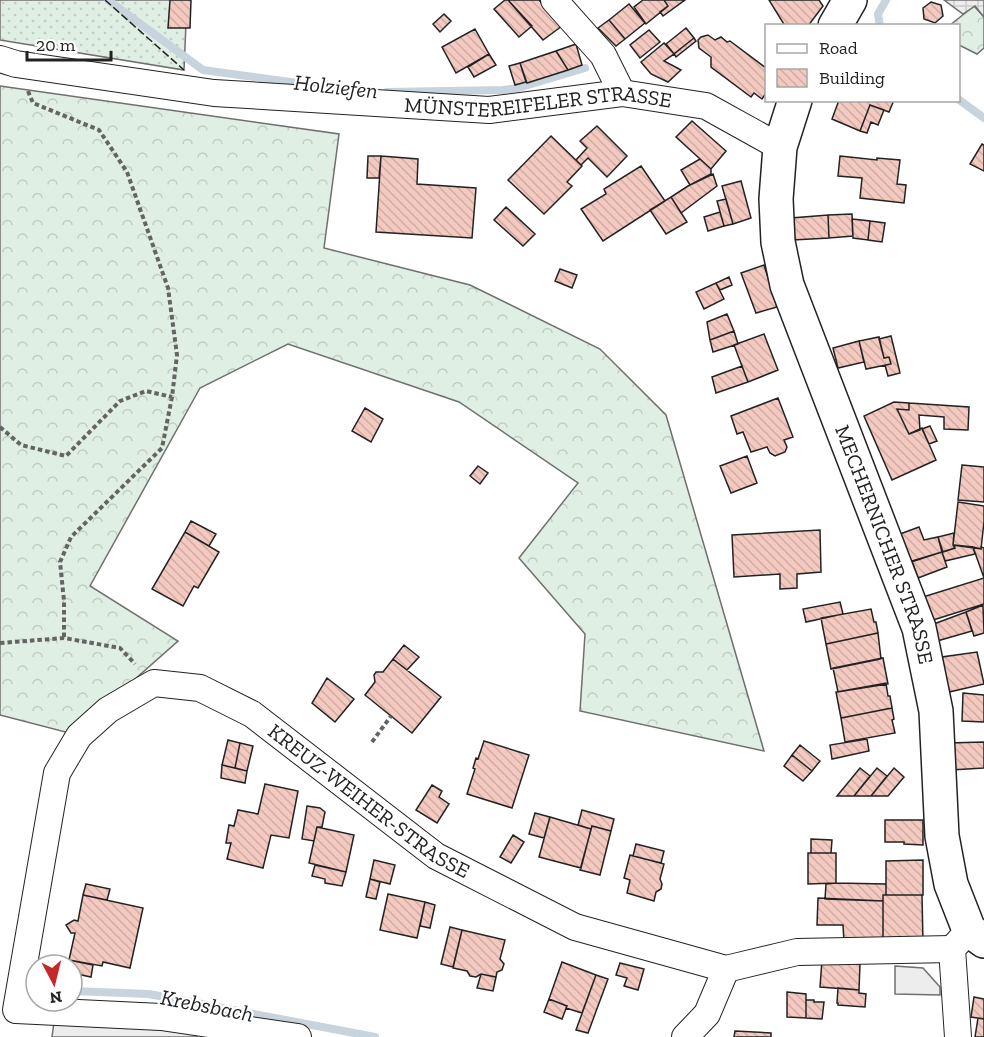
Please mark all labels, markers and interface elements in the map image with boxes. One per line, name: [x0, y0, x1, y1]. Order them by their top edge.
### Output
scale bar: [27, 24, 111, 62]
legend: [765, 24, 960, 102]
text: 20 m: [36, 34, 76, 56]
text: Road: [819, 37, 858, 59]
text: Building: [819, 67, 885, 89]
water label: Holziefen: [293, 69, 379, 104]
street label: MÜNSTEREIFELER STRASSE: [404, 80, 673, 122]
street label: MECHERNICHER STRASSE: [830, 421, 939, 666]
street label: KREUZ-WEIHER-STRASSE: [263, 718, 474, 883]
north arrow: [24, 953, 84, 1013]
water label: Krebsbach: [158, 983, 256, 1028]
text: N: [49, 987, 63, 1008]

